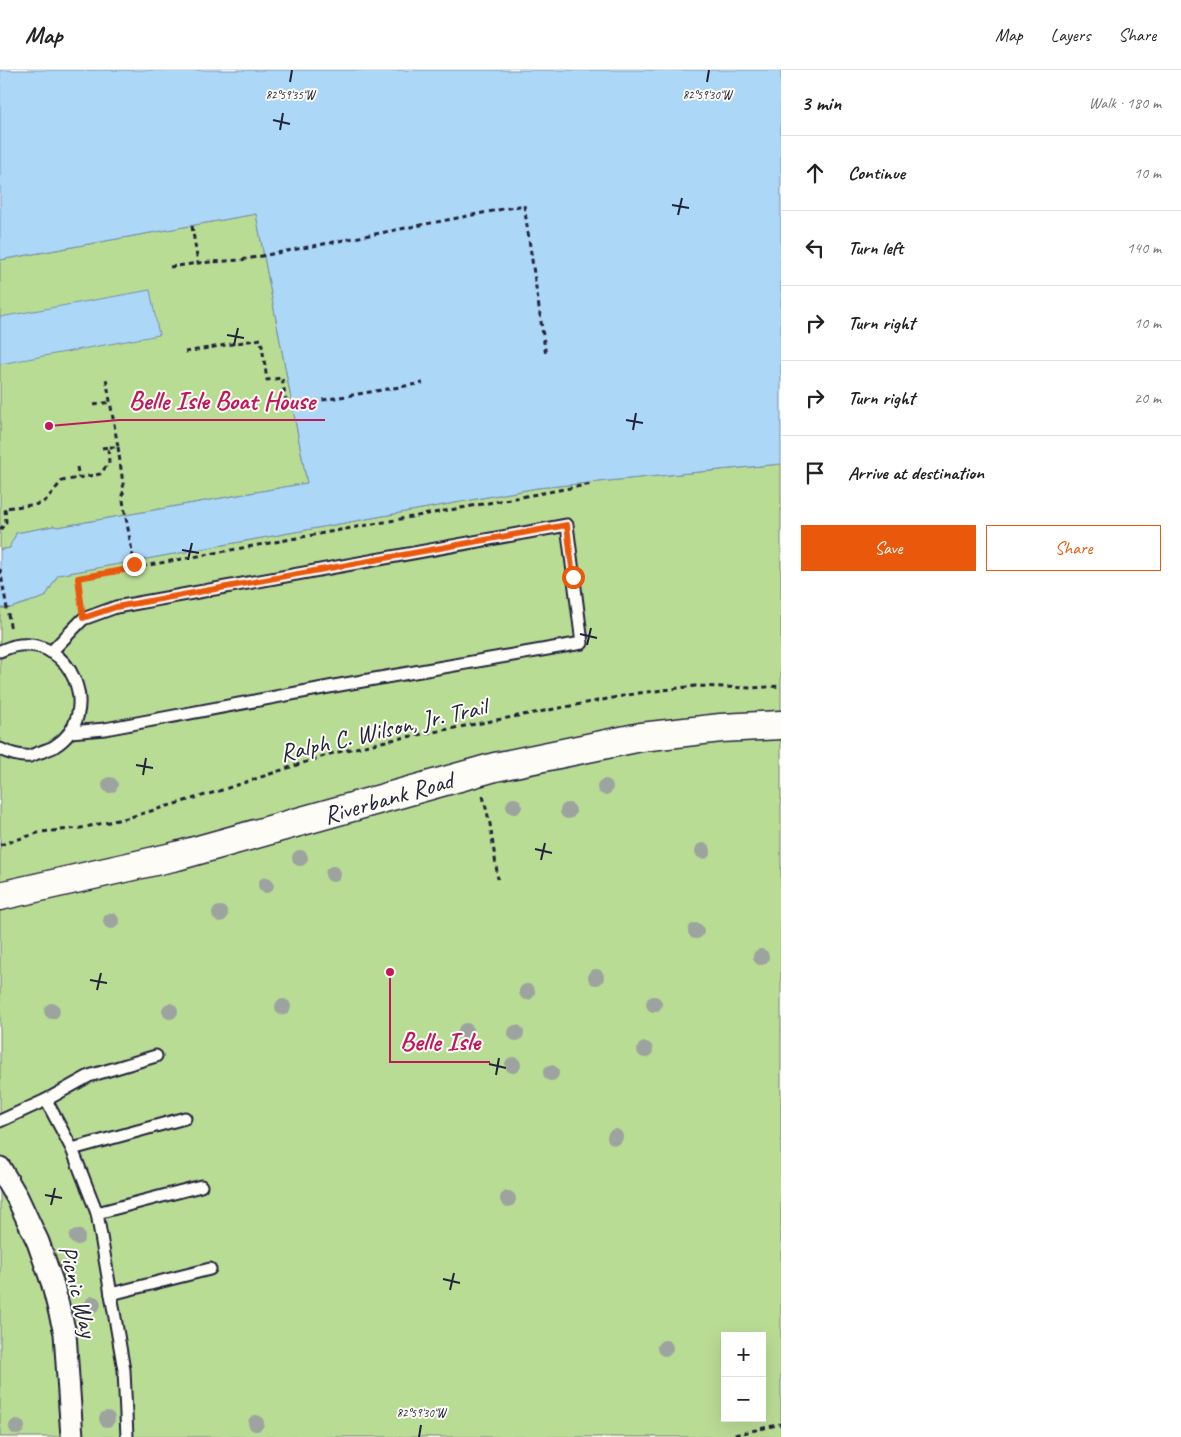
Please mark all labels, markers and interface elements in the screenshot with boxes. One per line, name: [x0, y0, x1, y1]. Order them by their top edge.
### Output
text: Map: [25, 20, 62, 50]
text: Map: [995, 24, 1023, 46]
text: Layers: [1051, 24, 1090, 46]
text: Share: [1118, 24, 1156, 46]
text: 82°59'35"W: [266, 87, 317, 103]
text: 82°59'30"W: [683, 87, 734, 103]
text: 3 min: [801, 90, 841, 116]
text: Walk · 180 m: [1089, 93, 1161, 113]
icon: ahead: [801, 159, 829, 187]
text: Continue: [848, 161, 905, 185]
text: 10 m: [1134, 163, 1161, 183]
icon: left: [801, 234, 829, 262]
text: Turn left: [848, 236, 903, 260]
text: 140 m: [1127, 238, 1161, 258]
icon: right: [801, 309, 829, 337]
text: Turn right: [848, 311, 915, 335]
text: 10 m: [1134, 313, 1161, 333]
callout: Belle Isle Boat House: [119, 379, 325, 420]
text: Belle Isle Boat House: [129, 384, 318, 417]
icon: right: [801, 384, 829, 412]
text: Turn right: [848, 386, 915, 410]
text: 20 m: [1134, 388, 1161, 408]
icon: arrive: [801, 459, 829, 487]
text: Arrive at destination: [848, 461, 984, 485]
button: Save: [801, 525, 976, 571]
button: Share: [986, 525, 1161, 571]
route end: [123, 553, 146, 576]
route start: [562, 566, 585, 589]
street label: Ralph C. Wilson, Jr. Trail: [277, 690, 494, 769]
street label: Riverbank Road: [320, 763, 460, 832]
callout: Belle Isle: [390, 1021, 490, 1062]
text: Belle Isle: [400, 1025, 482, 1058]
street label: Picnic Way: [51, 1242, 105, 1343]
map controls: [721, 1332, 766, 1422]
button: +: [721, 1332, 766, 1377]
button: −: [721, 1377, 766, 1422]
text: 82°59'30"W: [397, 1405, 448, 1421]

